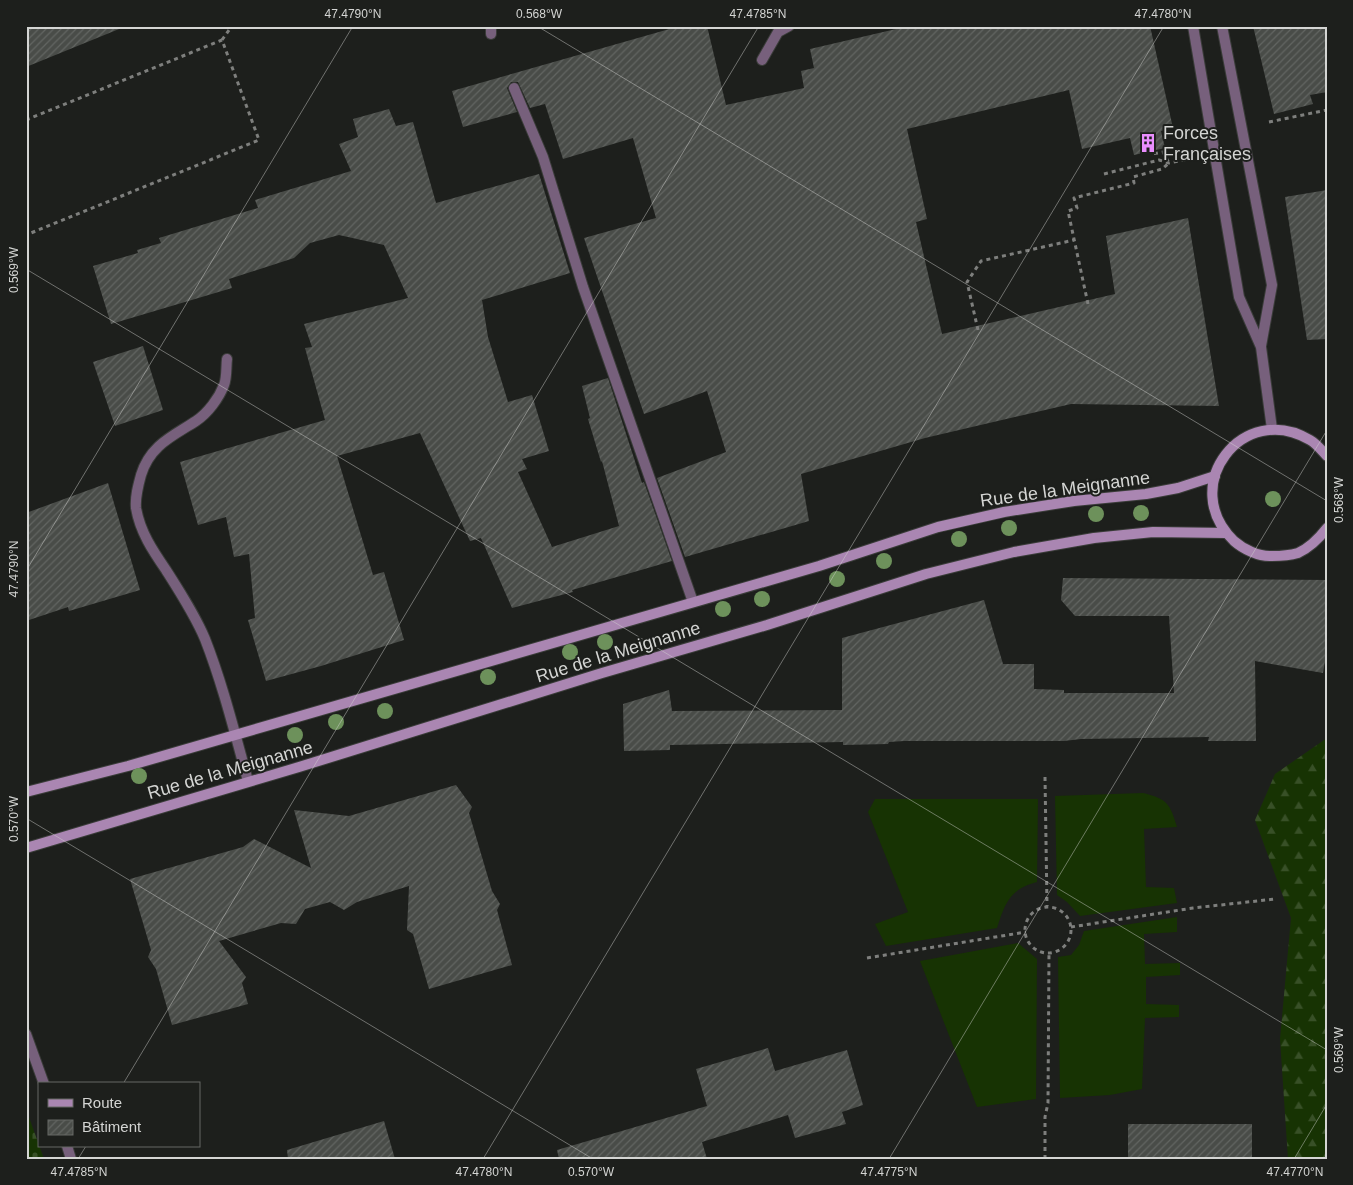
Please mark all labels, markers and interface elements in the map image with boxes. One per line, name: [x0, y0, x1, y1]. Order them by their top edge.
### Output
text: 47.4790°N: [325, 7, 381, 21]
text: 0.568°W: [516, 7, 563, 21]
text: 47.4785°N: [730, 7, 786, 21]
text: 47.4780°N: [1135, 7, 1191, 21]
place label: Forces Françaises: [1163, 123, 1251, 164]
building icon: Forces Françaises: [1137, 132, 1159, 154]
text: 0.569°W: [7, 246, 21, 293]
street label: Rue de la Meignanne: [979, 467, 1151, 511]
text: 0.568°W: [1332, 476, 1346, 523]
text: 47.4790°N: [7, 541, 21, 597]
street label: Rue de la Meignanne: [533, 617, 703, 687]
street label: Rue de la Meignanne: [145, 737, 315, 803]
text: 0.570°W: [7, 795, 21, 842]
text: 0.569°W: [1332, 1026, 1346, 1073]
legend: [38, 1082, 200, 1148]
text: Route: [82, 1094, 122, 1111]
text: Bâtiment: [82, 1118, 142, 1135]
text: 47.4785°N: [51, 1165, 107, 1179]
text: 47.4780°N: [456, 1165, 512, 1179]
text: 0.570°W: [568, 1165, 615, 1179]
text: 47.4775°N: [861, 1165, 917, 1179]
text: 47.4770°N: [1267, 1165, 1323, 1179]

